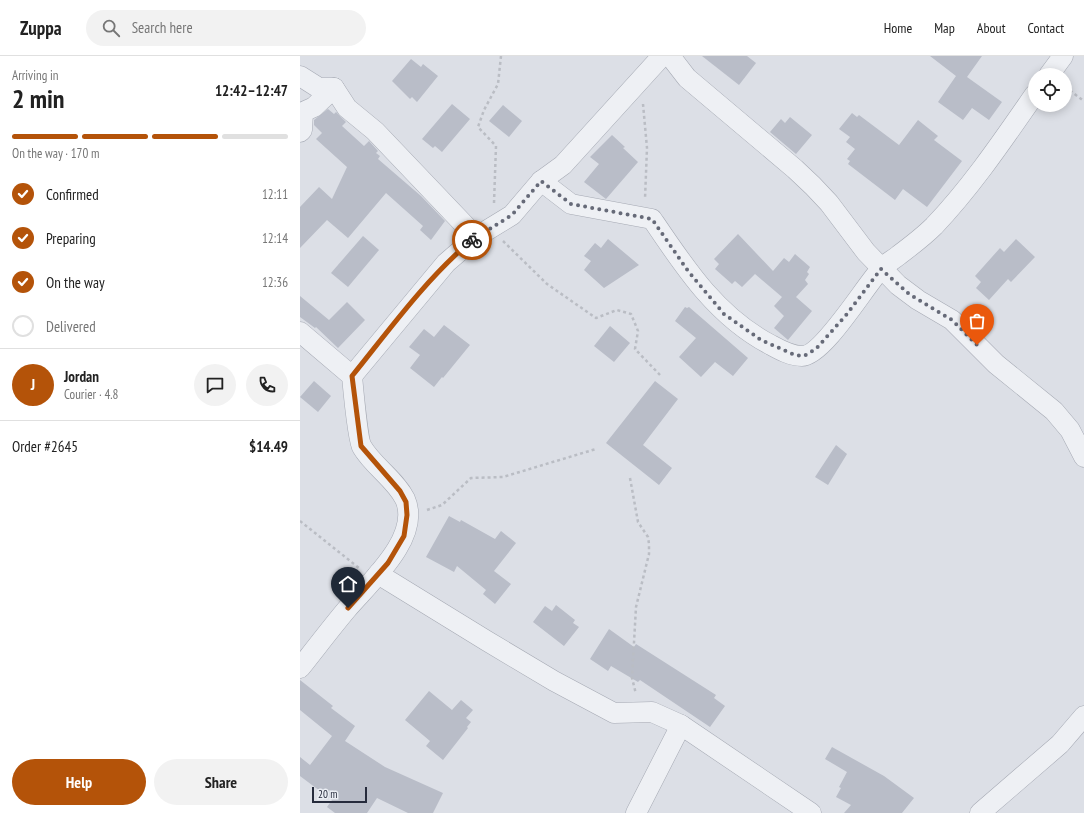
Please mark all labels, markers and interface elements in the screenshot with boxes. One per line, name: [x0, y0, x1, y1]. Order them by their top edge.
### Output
search box: [86, 10, 366, 46]
text: Zuppa: [20, 16, 62, 40]
icon: search: [100, 17, 122, 39]
text: Search here: [132, 18, 193, 37]
text: Home: [884, 19, 912, 37]
text: Map: [934, 19, 955, 37]
text: About: [977, 19, 1006, 37]
text: Contact: [1028, 19, 1064, 37]
text: Arriving in: [12, 67, 59, 84]
map controls: [1028, 68, 1072, 112]
button: locate: [1028, 68, 1072, 112]
text: 12:42–12:47: [215, 81, 288, 100]
text: 2 min: [12, 82, 65, 115]
text: On the way · 170 m: [12, 145, 99, 162]
icon: check: [12, 183, 34, 205]
text: Confirmed: [46, 185, 99, 204]
text: 12:11: [262, 186, 288, 203]
courier: [452, 220, 492, 260]
icon: check: [12, 227, 34, 249]
text: Preparing: [46, 229, 96, 248]
icon: bike: [461, 229, 483, 251]
text: 12:14: [262, 230, 288, 247]
icon: check: [12, 271, 34, 293]
text: On the way: [46, 273, 105, 292]
text: 12:36: [262, 274, 288, 291]
pin: [960, 304, 994, 345]
icon: bag: [966, 310, 988, 332]
text: Delivered: [46, 317, 96, 336]
button: chat: [194, 364, 236, 406]
button: phone: [246, 364, 288, 406]
text: Jordan: [64, 367, 99, 386]
text: J: [31, 375, 35, 394]
text: Courier · 4.8: [64, 386, 118, 403]
text: Order #2645: [12, 437, 78, 456]
text: $14.49: [249, 437, 288, 456]
pin: [331, 567, 365, 608]
icon: home: [337, 573, 359, 595]
button: Help: [12, 759, 146, 805]
button: Share: [154, 759, 288, 805]
scale bar: [312, 785, 367, 804]
text: 20 m: [318, 787, 337, 801]

